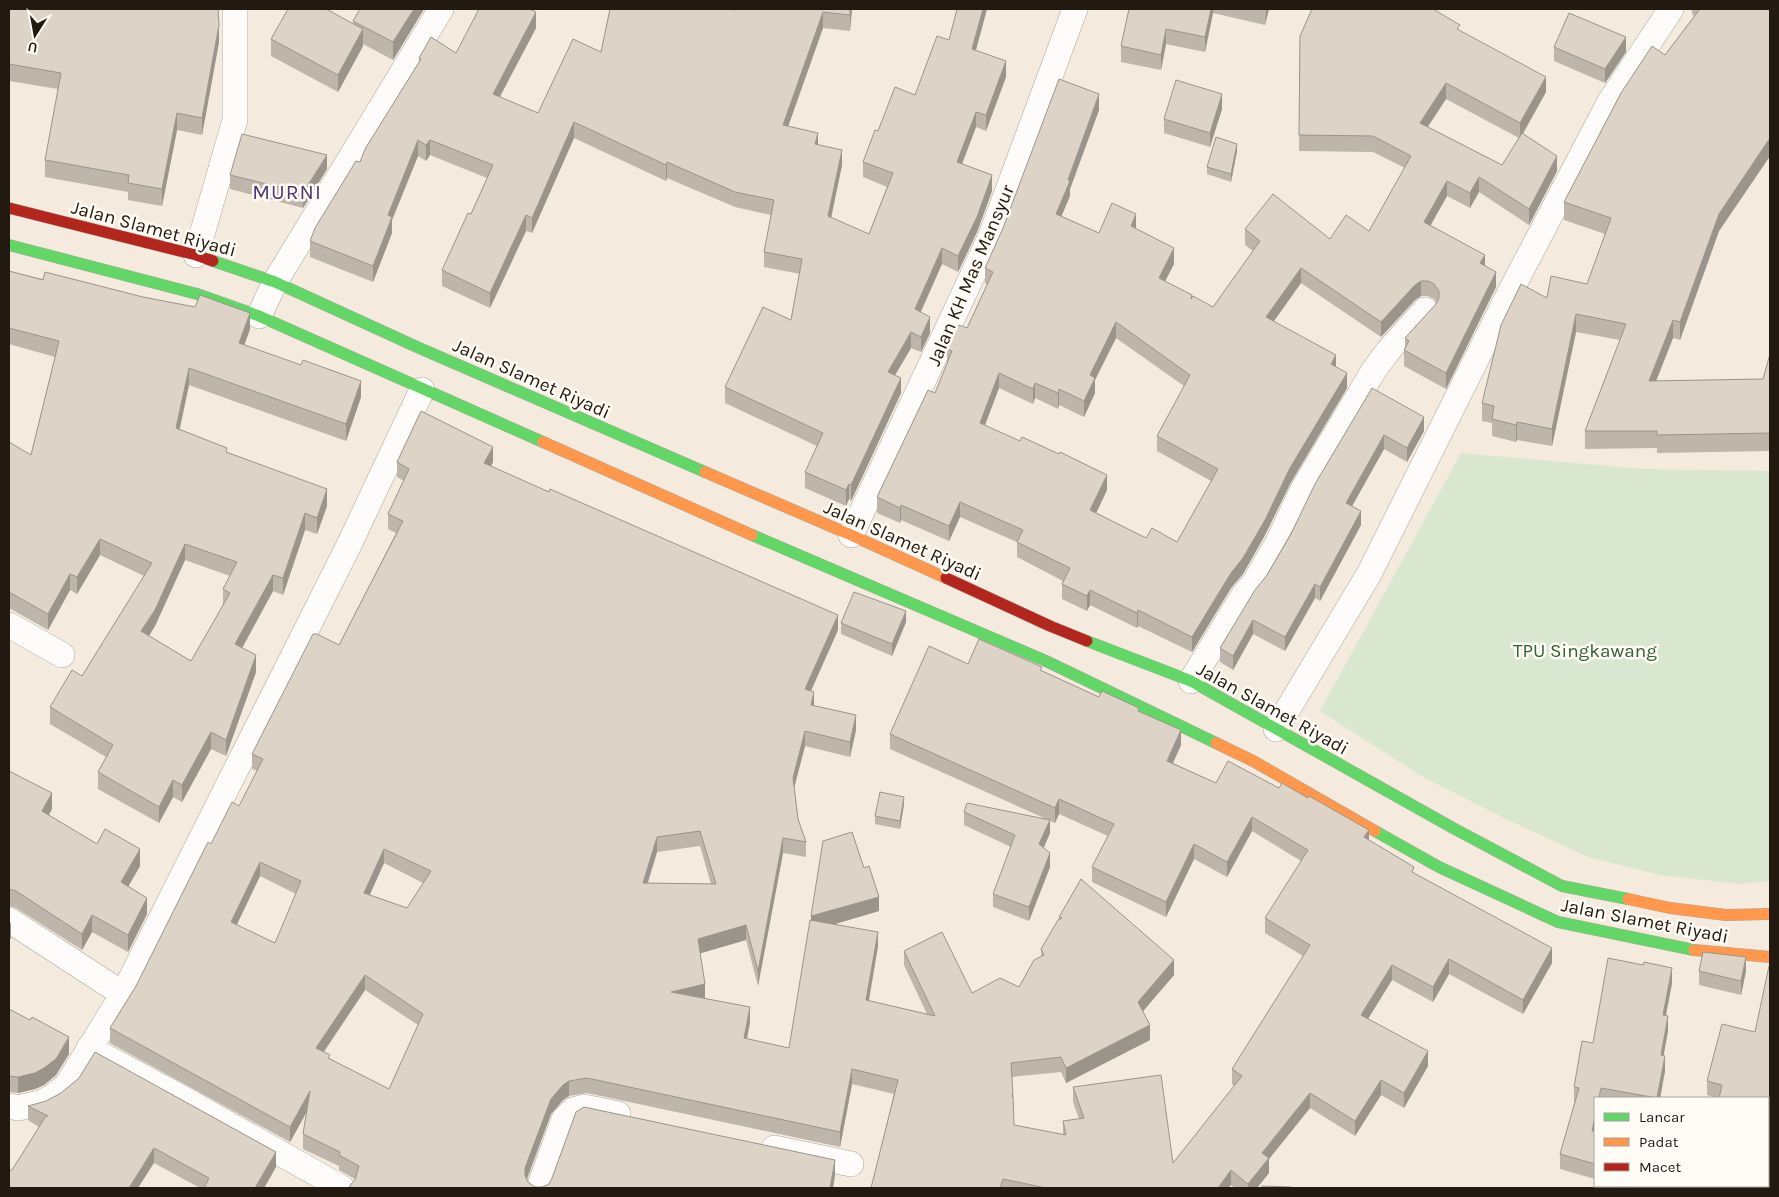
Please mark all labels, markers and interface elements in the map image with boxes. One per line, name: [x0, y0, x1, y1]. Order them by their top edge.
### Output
north arrow: [10, 10, 60, 60]
text: U: [26, 38, 39, 57]
district label: MURNI: [252, 180, 322, 204]
street label: Jalan KH Mas Mansyur: [923, 181, 1019, 369]
street label: Jalan Slamet Riyadi: [69, 196, 239, 262]
street label: Jalan Slamet Riyadi: [450, 334, 614, 424]
street label: Jalan Slamet Riyadi: [821, 496, 985, 586]
park label: TPU Singkawang: [1513, 640, 1657, 662]
street label: Jalan Slamet Riyadi: [1193, 658, 1352, 760]
street label: Jalan Slamet Riyadi: [1559, 894, 1730, 948]
legend: [1594, 1097, 1769, 1187]
text: Lancar: [1639, 1108, 1685, 1126]
text: Padat: [1639, 1133, 1679, 1151]
text: Macet: [1639, 1158, 1681, 1176]

